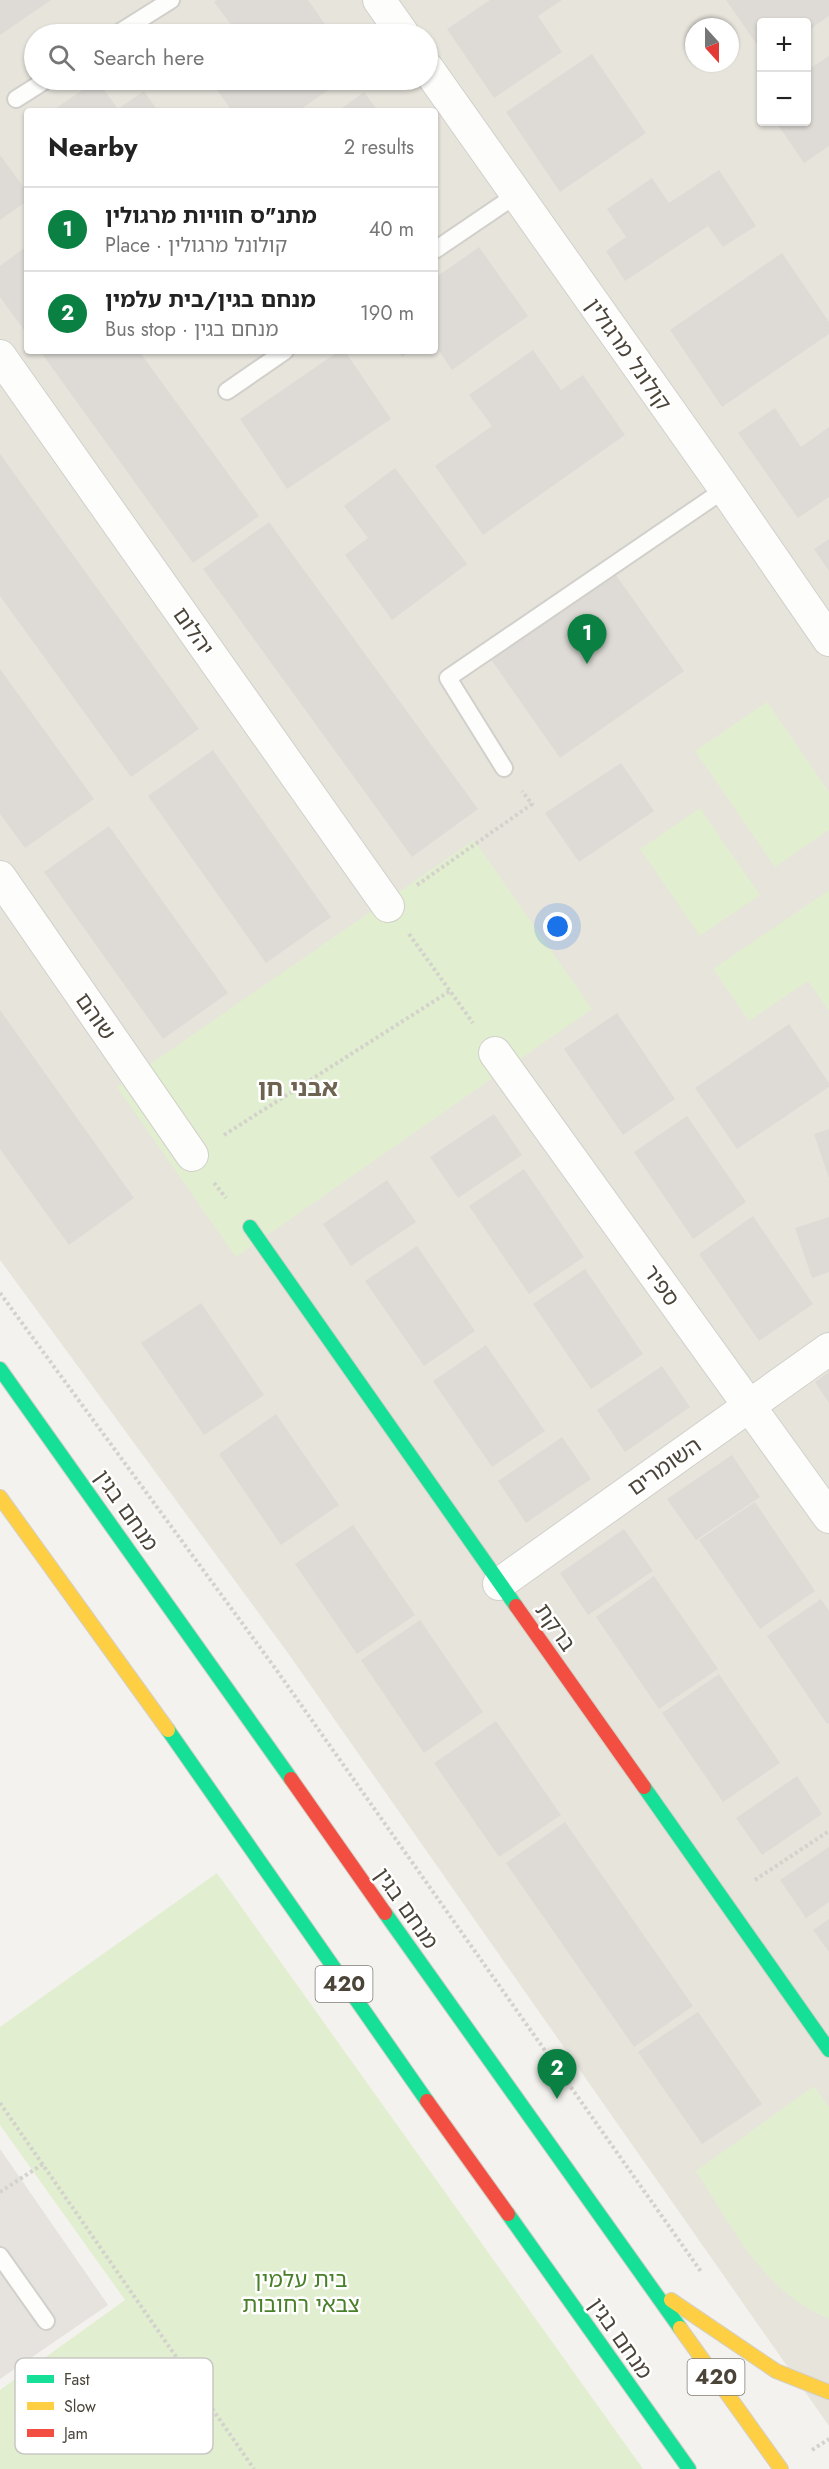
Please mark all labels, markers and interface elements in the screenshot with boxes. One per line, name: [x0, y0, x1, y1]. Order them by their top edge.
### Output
north arrow: [685, 18, 739, 72]
map controls: [757, 18, 811, 126]
button: +: [757, 18, 811, 72]
search box: [24, 24, 438, 90]
icon: search: [45, 41, 78, 74]
text: Search here: [93, 41, 204, 73]
button: −: [757, 72, 811, 126]
text: Nearby: [48, 128, 137, 166]
text: 2 results: [344, 133, 414, 162]
text: מתנ"ס חוויות מרגולין: [105, 199, 317, 231]
text: 1: [62, 215, 73, 244]
text: 40 m: [369, 215, 414, 244]
text: Place · קולונל מרגולין: [105, 231, 287, 260]
text: מנחם בגין/בית עלמין: [105, 283, 316, 315]
street label: קולונל מרגולין: [578, 291, 680, 417]
text: 2: [61, 299, 74, 328]
text: 190 m: [360, 299, 414, 328]
text: Bus stop · מנחם בגין: [105, 315, 278, 344]
street label: יהלום: [166, 600, 222, 662]
pin: 1: [568, 614, 606, 664]
your location: [543, 912, 572, 941]
street label: שוהם: [68, 986, 124, 1046]
district label: אבני חן: [258, 1070, 338, 1105]
street label: ספיר: [636, 1258, 688, 1312]
street label: השומרים: [621, 1429, 707, 1503]
street label: מנחם בגין: [87, 1463, 167, 1557]
street label: ברקת: [528, 1596, 584, 1658]
street label: מנחם בגין: [367, 1861, 447, 1955]
road number: 420: [316, 1966, 372, 2002]
pin: 2: [538, 2050, 576, 2099]
park label: בית עלמין צבאי רחובות: [242, 2263, 360, 2320]
street label: מנחם בגין: [581, 2291, 661, 2385]
legend: [15, 2358, 213, 2454]
road number: 420: [688, 2359, 744, 2395]
text: Fast: [64, 2368, 90, 2391]
text: Slow: [64, 2395, 96, 2418]
text: Jam: [62, 2422, 88, 2445]

